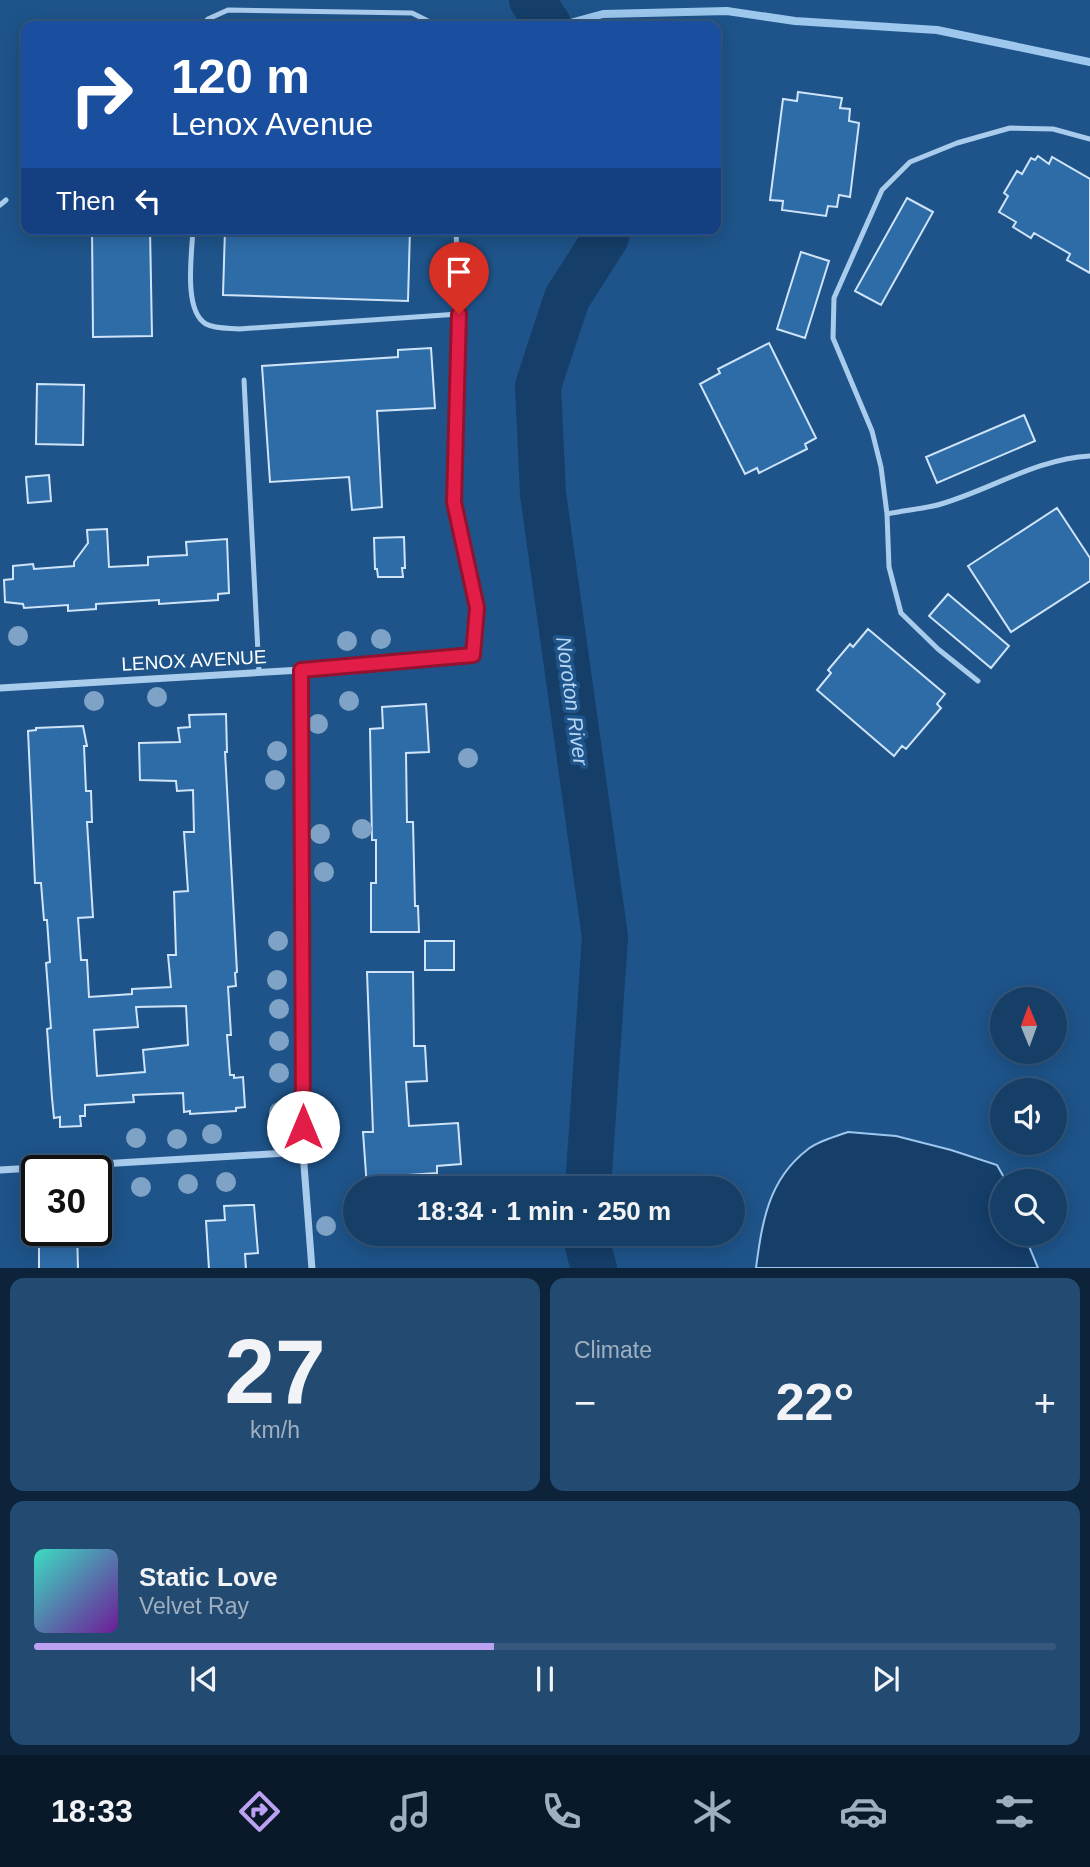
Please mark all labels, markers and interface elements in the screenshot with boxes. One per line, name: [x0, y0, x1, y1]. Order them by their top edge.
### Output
icon: right: [56, 49, 147, 140]
text: 120 m: [171, 49, 310, 103]
text: Lenox Avenue: [171, 106, 373, 142]
icon: left: [129, 182, 167, 220]
text: Then: [56, 186, 115, 216]
pin: [429, 242, 489, 314]
icon: arrive: [440, 253, 478, 291]
water label: Noroton River: [552, 635, 593, 768]
street label: LENOX AVENUE: [121, 646, 267, 675]
north arrow: [990, 987, 1068, 1064]
map controls: [990, 987, 1067, 1246]
button: sound: [990, 1078, 1067, 1155]
position arrow: [266, 1090, 340, 1164]
speed limit sign: 30: [21, 1155, 112, 1246]
button: search: [990, 1169, 1067, 1246]
text: 18:34 · 1 min · 250 m: [417, 1196, 671, 1226]
text: 27: [224, 1321, 326, 1422]
text: Climate: [574, 1337, 652, 1363]
text: 22°: [776, 1373, 854, 1431]
text: −: [574, 1382, 596, 1424]
text: +: [1034, 1382, 1056, 1424]
text: km/h: [250, 1417, 300, 1443]
text: Static Love: [139, 1562, 278, 1592]
text: Velvet Ray: [139, 1593, 249, 1619]
icon: previous: [185, 1660, 223, 1698]
icon: pause: [526, 1660, 564, 1698]
icon: next: [867, 1660, 905, 1698]
icon: directions: [235, 1787, 284, 1836]
icon: music: [386, 1787, 435, 1836]
icon: phone: [537, 1787, 586, 1836]
icon: climate: [688, 1787, 737, 1836]
icon: car: [839, 1787, 888, 1836]
icon: filters: [990, 1787, 1039, 1836]
text: 18:33: [51, 1793, 133, 1829]

